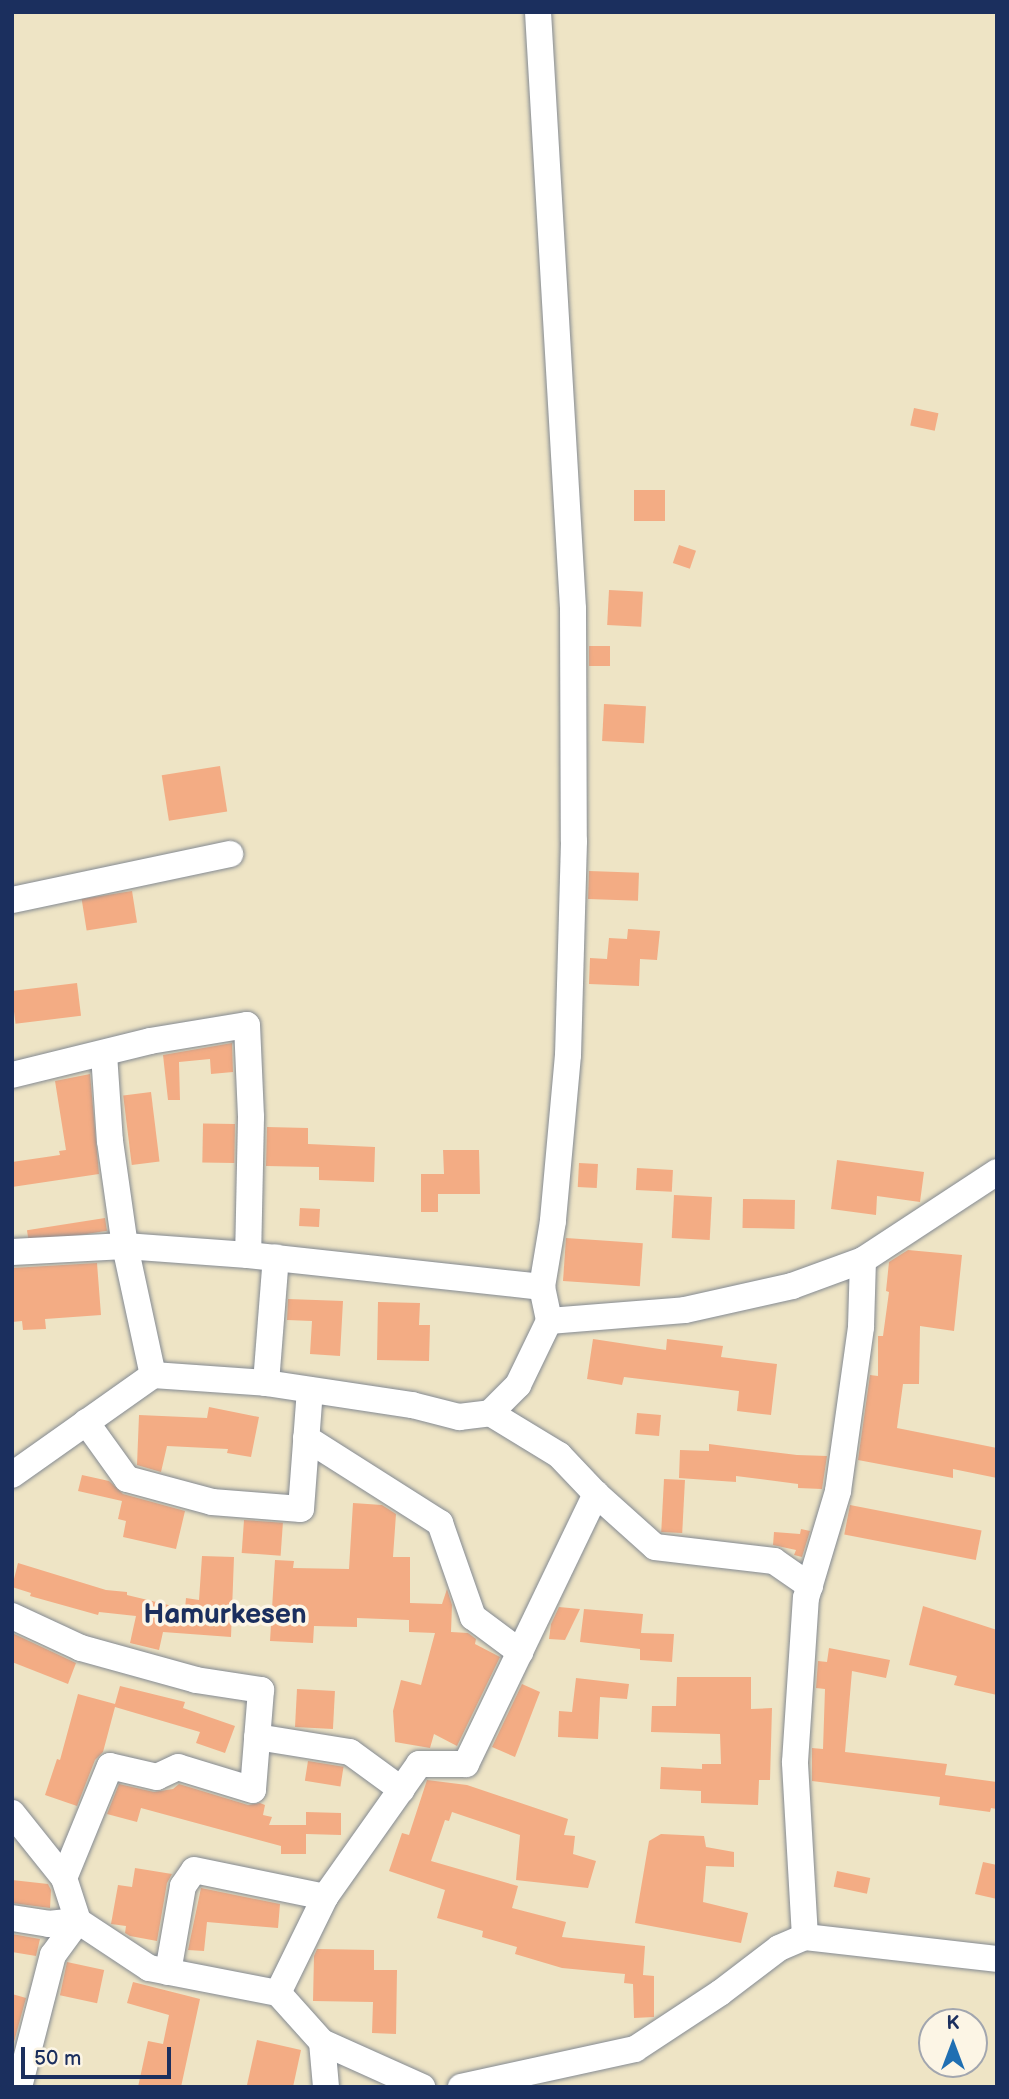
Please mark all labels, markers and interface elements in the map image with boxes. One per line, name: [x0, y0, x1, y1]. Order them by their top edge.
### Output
district label: Hamurkesen: [143, 1598, 307, 1632]
north arrow: [918, 2008, 988, 2078]
text: K: [947, 2012, 959, 2035]
scale bar: [24, 2032, 175, 2076]
text: 50 m: [34, 2046, 81, 2071]

